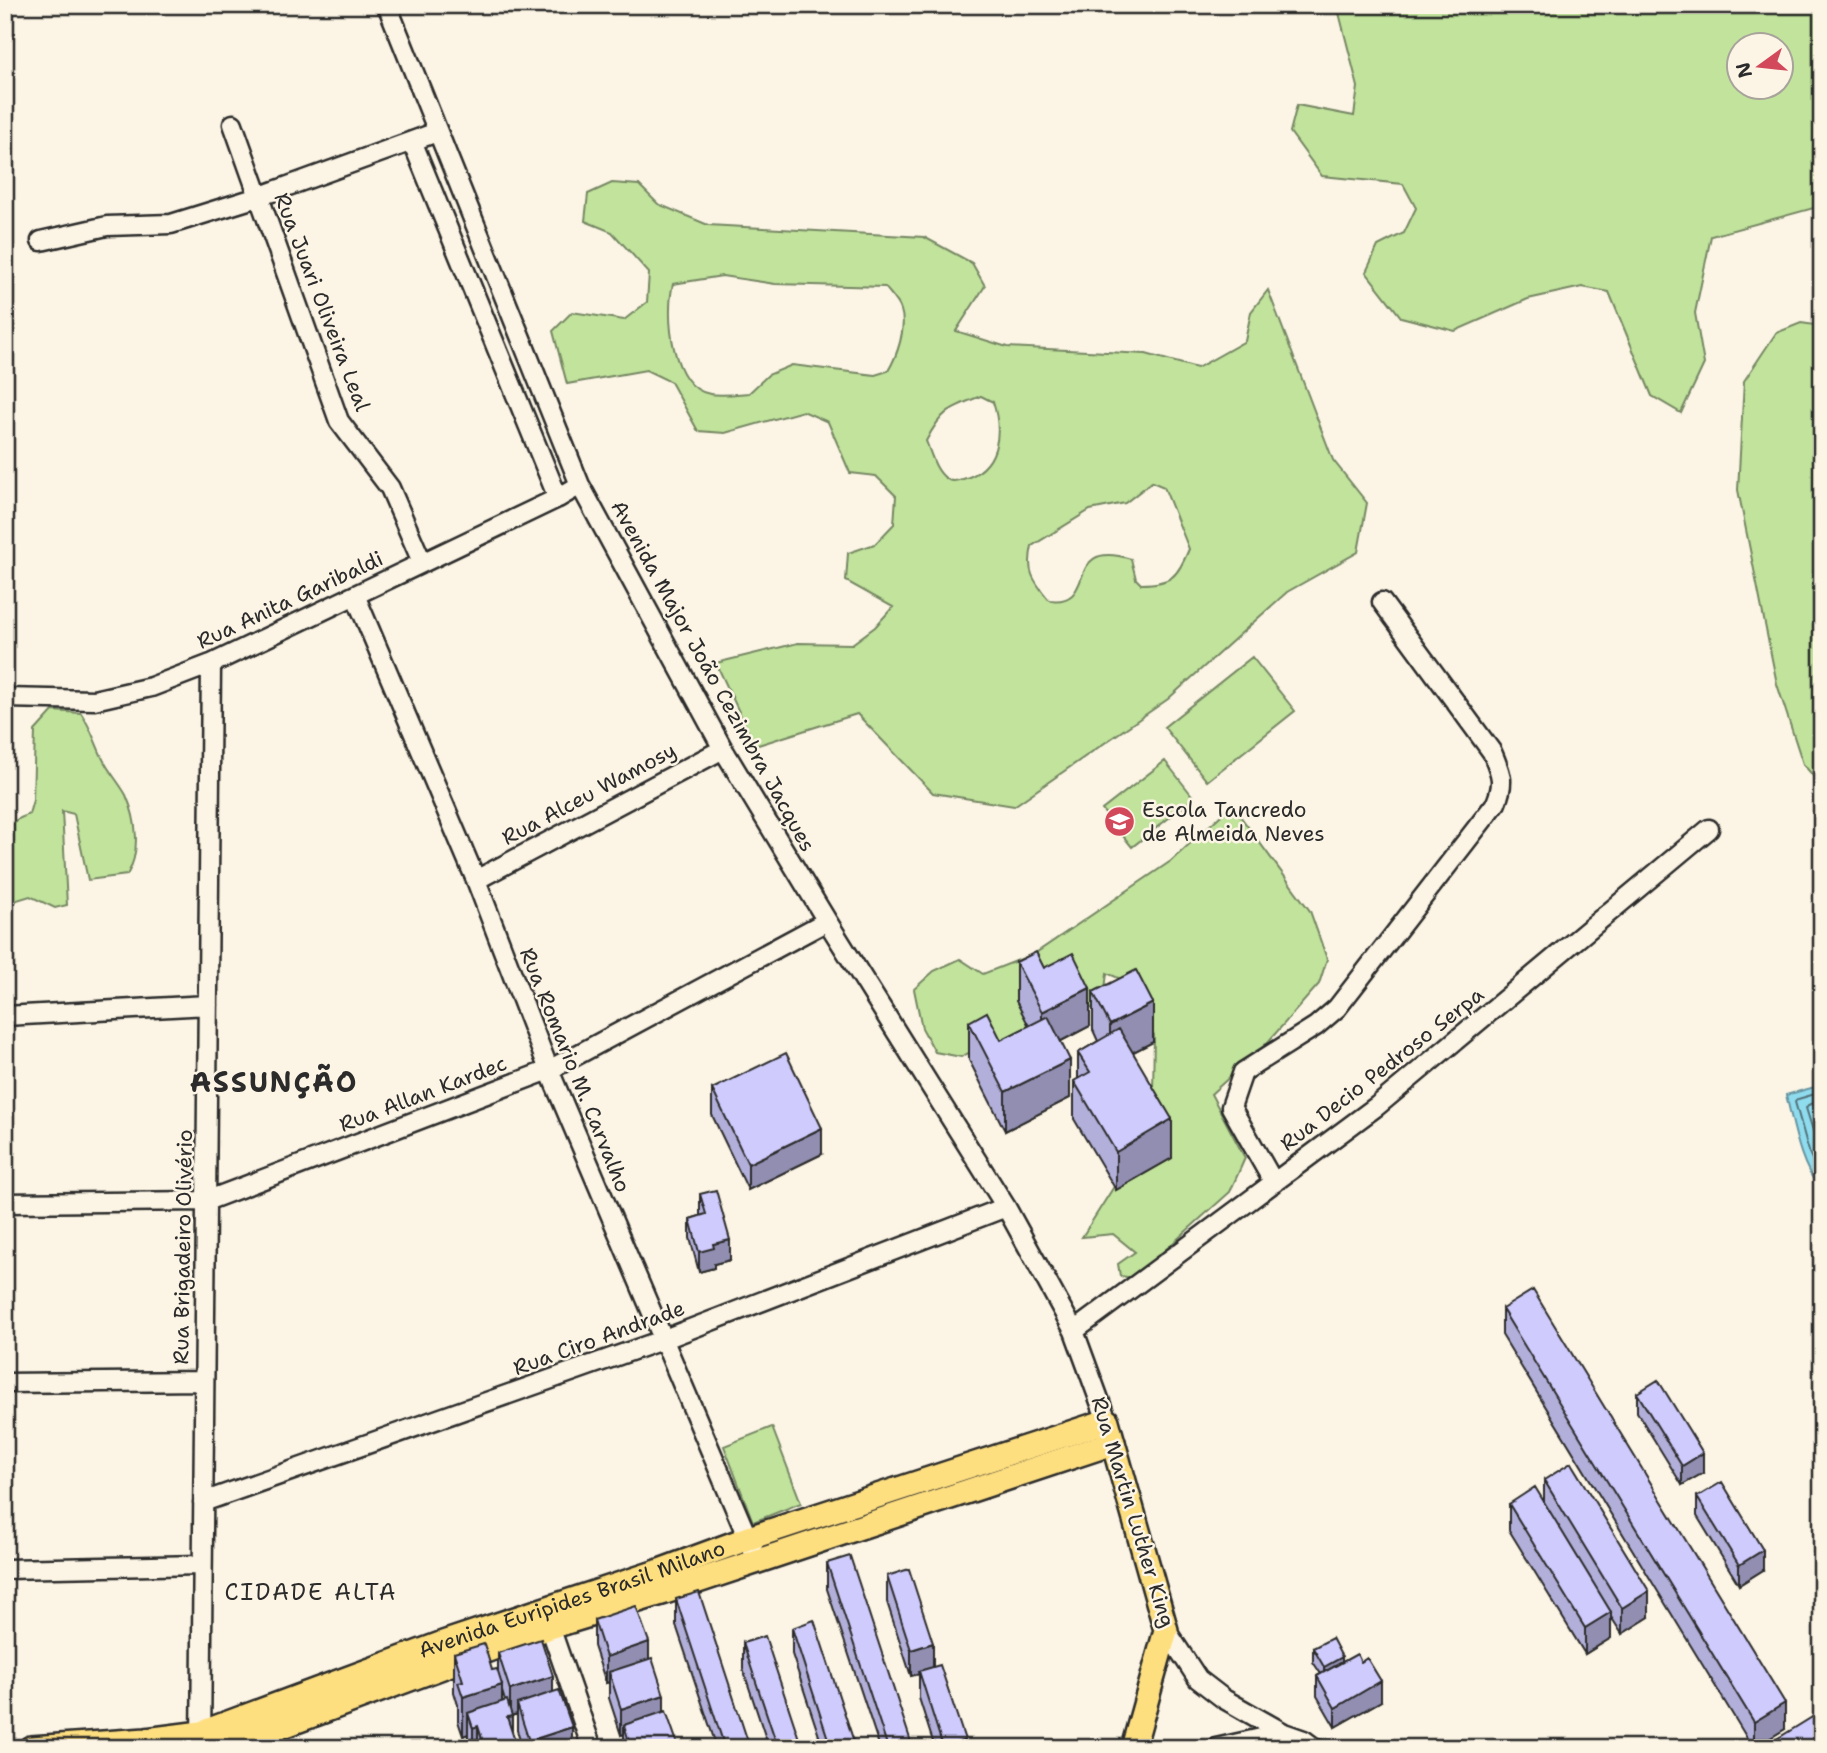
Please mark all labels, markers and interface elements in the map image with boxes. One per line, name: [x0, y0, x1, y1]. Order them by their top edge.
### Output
north arrow: [1726, 32, 1796, 102]
text: N: [1730, 60, 1758, 81]
street label: Rua Juari Oliveira Leal: [267, 189, 377, 416]
street label: Avenida Major João Cezimbra Jacques: [604, 495, 822, 857]
street label: Rua Anita Garibaldi: [192, 545, 388, 655]
street label: Rua Alceu Wamosy: [497, 736, 681, 852]
place label: Escola Tancredo de Almeida Neves: [1142, 796, 1325, 848]
school or university icon: Escola Tancredo de Almeida Neves: [1102, 805, 1136, 839]
street label: Rua Romario M. Carvalho: [513, 944, 637, 1196]
street label: Rua Decio Pedroso Serpa: [1274, 981, 1490, 1157]
street label: Rua Allan Kardec: [335, 1049, 511, 1139]
district label: ASSUNÇÃO: [190, 1063, 358, 1101]
street label: Rua Brigadeiro Olivério: [167, 1129, 199, 1365]
street label: Rua Ciro Andrade: [509, 1294, 689, 1382]
street label: Rua Martin Luther King: [1085, 1393, 1181, 1631]
street label: Avenida Euripides Brasil Milano: [415, 1534, 729, 1665]
district label: CIDADE ALTA: [225, 1577, 397, 1607]

